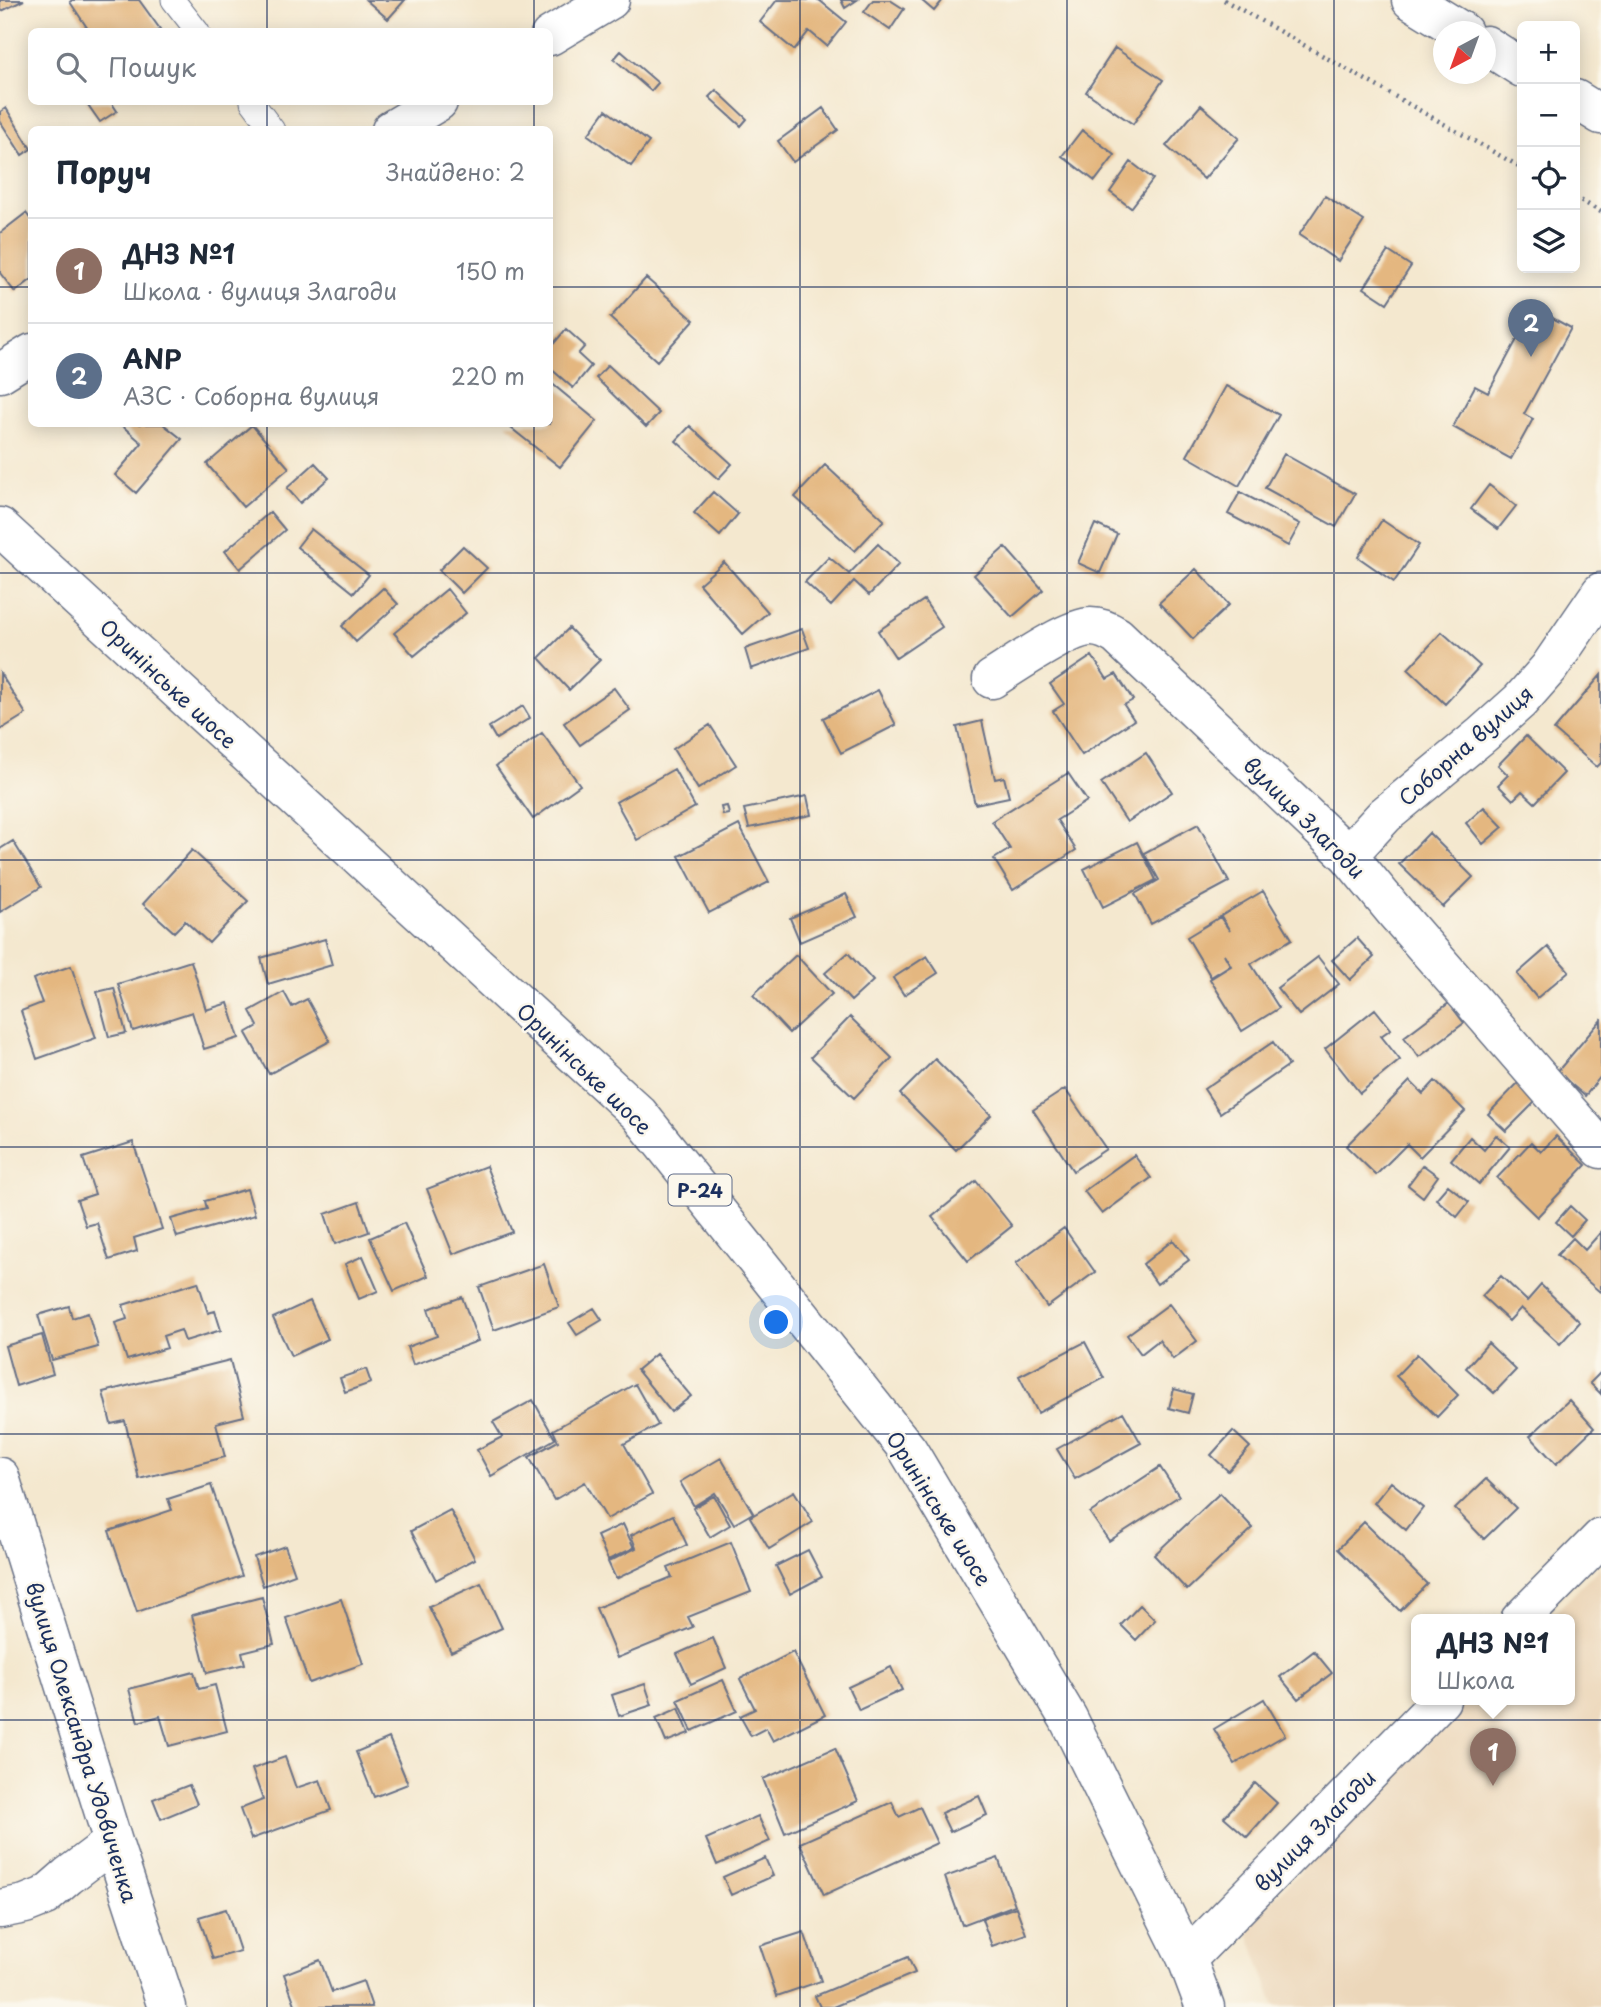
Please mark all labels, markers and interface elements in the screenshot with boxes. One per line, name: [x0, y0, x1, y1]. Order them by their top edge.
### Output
north arrow: [1433, 21, 1496, 84]
map controls: [1517, 21, 1580, 273]
button: +: [1517, 21, 1580, 84]
search box: [28, 28, 553, 105]
text: Пошук: [108, 47, 196, 86]
icon: search: [52, 48, 90, 86]
button: −: [1517, 84, 1580, 147]
button: locate: [1517, 147, 1580, 210]
text: Поруч: [56, 149, 151, 194]
text: Знайдено: 2: [386, 154, 525, 189]
button: layers: [1517, 210, 1580, 273]
text: ДНЗ №1: [123, 234, 235, 273]
text: 1: [74, 253, 85, 288]
text: 150 m: [456, 253, 525, 288]
text: Школа · вулиця Злагоди: [123, 273, 397, 308]
pin: 2: [1508, 299, 1554, 357]
text: ANP: [123, 339, 181, 378]
text: 2: [71, 358, 87, 393]
text: 220 m: [451, 358, 525, 393]
text: АЗС · Соборна вулиця: [123, 378, 379, 413]
street label: Оринінське шосе: [93, 611, 245, 755]
street label: Соборна вулиця: [1391, 677, 1539, 813]
street label: вулиця Злагоди: [1237, 749, 1373, 885]
street label: Оринінське шосе: [510, 995, 660, 1141]
road number: Р-24: [668, 1174, 732, 1206]
your location: [759, 1305, 793, 1339]
street label: Оринінське шосе: [879, 1424, 1001, 1592]
street label: вулиця Олександра Удовиченка: [19, 1578, 147, 1906]
popup: [1411, 1614, 1575, 1705]
text: ДНЗ №1: [1437, 1623, 1549, 1662]
text: Школа: [1437, 1662, 1514, 1697]
pin: 1: [1470, 1728, 1516, 1786]
street label: вулиця Злагоди: [1246, 1762, 1382, 1898]

